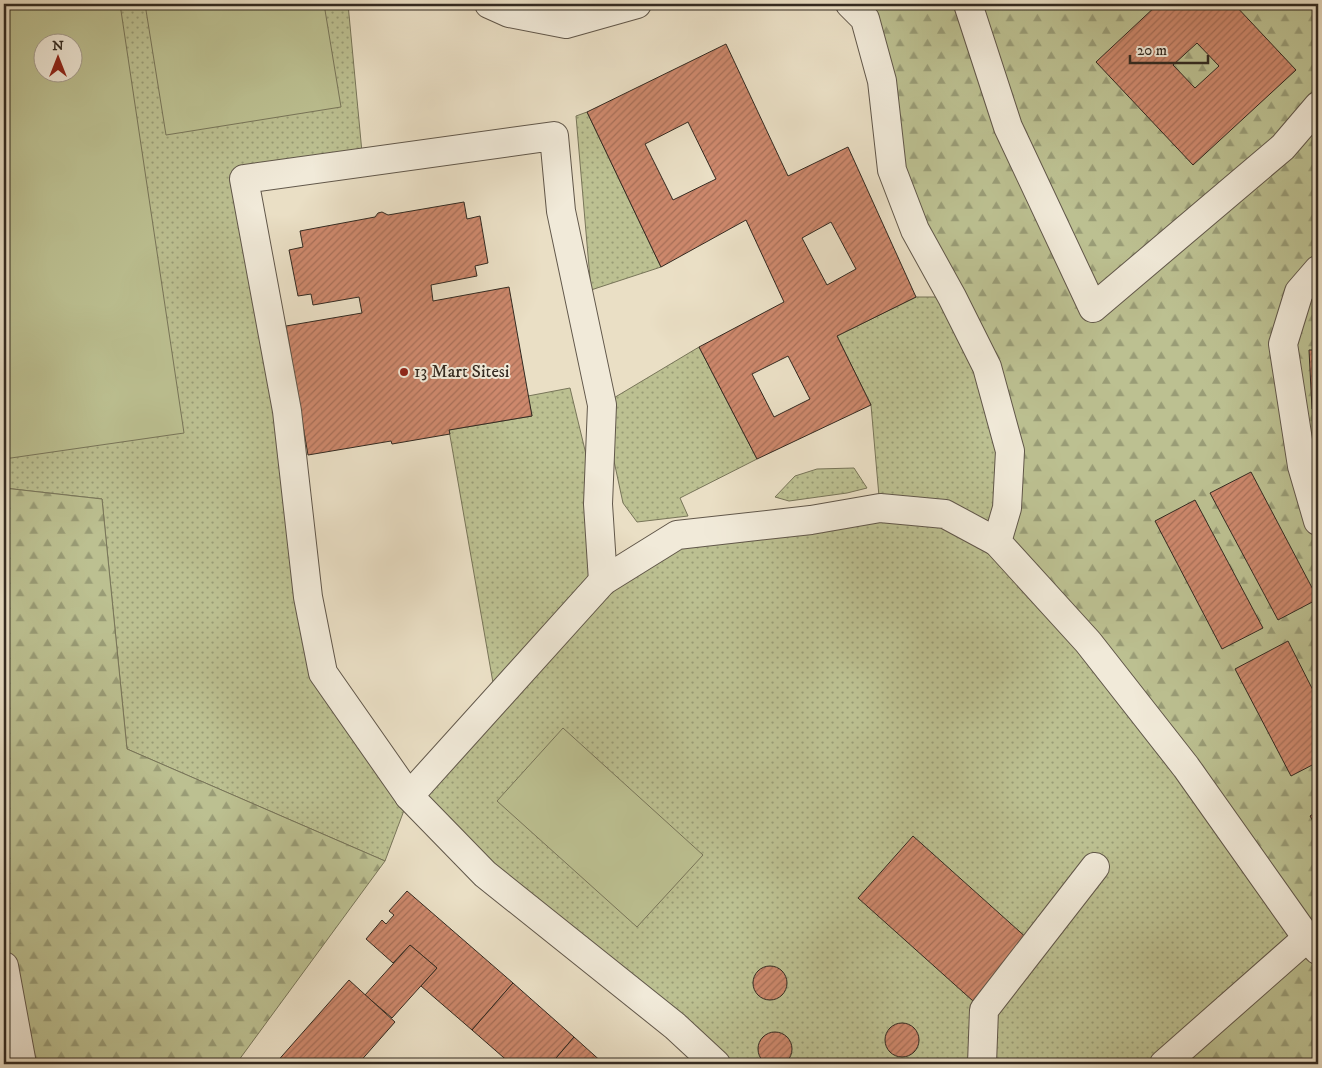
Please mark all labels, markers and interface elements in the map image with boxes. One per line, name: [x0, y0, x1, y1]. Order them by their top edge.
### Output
north arrow: [32, 32, 82, 82]
scale bar: [1130, 32, 1207, 64]
text: N: [52, 37, 64, 55]
text: 20 m: [1137, 41, 1167, 60]
place label: 13 Mart Sitesi: [414, 361, 509, 383]
marker: 13 Mart Sitesi: [398, 366, 410, 378]

